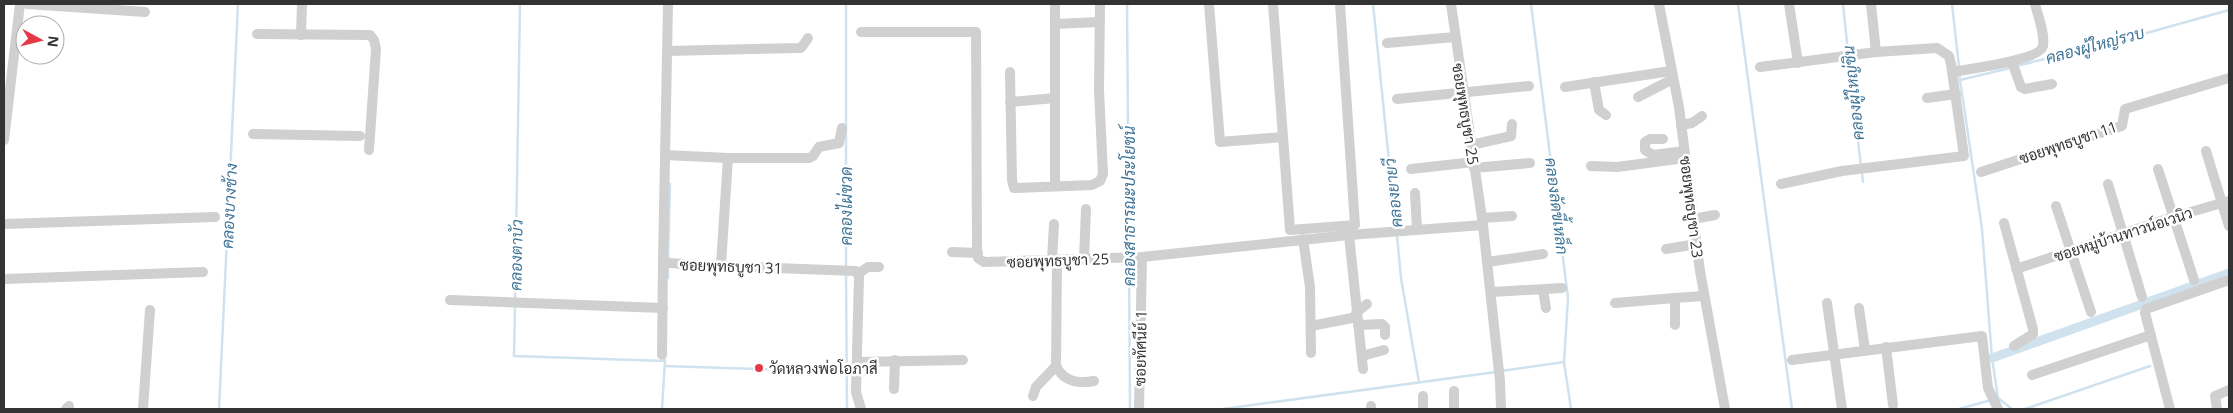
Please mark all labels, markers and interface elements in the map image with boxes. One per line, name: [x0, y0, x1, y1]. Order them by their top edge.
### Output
north arrow: [15, 15, 65, 65]
water label: คลองผู้ใหญ่รวบ: [2043, 21, 2148, 70]
text: N: [43, 35, 64, 48]
water label: คลองผู้ใหญ่ชิน: [1837, 44, 1870, 141]
street label: ซอยพุทธบูชา 25: [1446, 62, 1484, 167]
street label: ซอยพุทธบูชา 11: [2016, 116, 2120, 170]
water label: คลองสาธารณะประโยชน์: [1117, 124, 1140, 286]
street label: ซอยพุทธบูชา 23: [1674, 155, 1708, 259]
water label: คลองยายวี: [1378, 156, 1408, 229]
water label: คลองลัดขี้เหล็ก: [1540, 156, 1577, 256]
water label: คลองบางช้าง: [216, 163, 242, 249]
water label: คลองไผ่ขวด: [835, 167, 857, 245]
street label: ซอยหมู่บ้านทาวน์อเวนิว: [2051, 202, 2195, 267]
water label: คลองตาบัว: [504, 219, 528, 291]
street label: ซอยพุทธบูชา 25: [1006, 248, 1110, 274]
street label: ซอยพุทธบูชา 31: [679, 254, 783, 280]
street label: ซอยทัศนีย์ 1: [1129, 310, 1151, 386]
place label: วัดหลวงพ่อโอภาสี: [769, 358, 878, 378]
marker: วัดหลวงพ่อโอภาสี: [753, 362, 765, 374]

